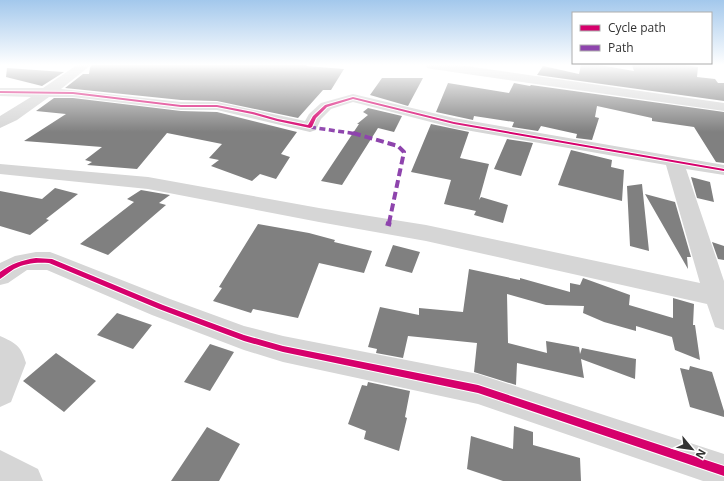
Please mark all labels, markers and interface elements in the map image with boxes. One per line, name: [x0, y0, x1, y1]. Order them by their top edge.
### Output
legend: [572, 12, 712, 64]
text: Cycle path: [608, 19, 666, 36]
text: Path: [608, 39, 634, 56]
north arrow: [672, 429, 712, 469]
text: N: [692, 447, 710, 462]

